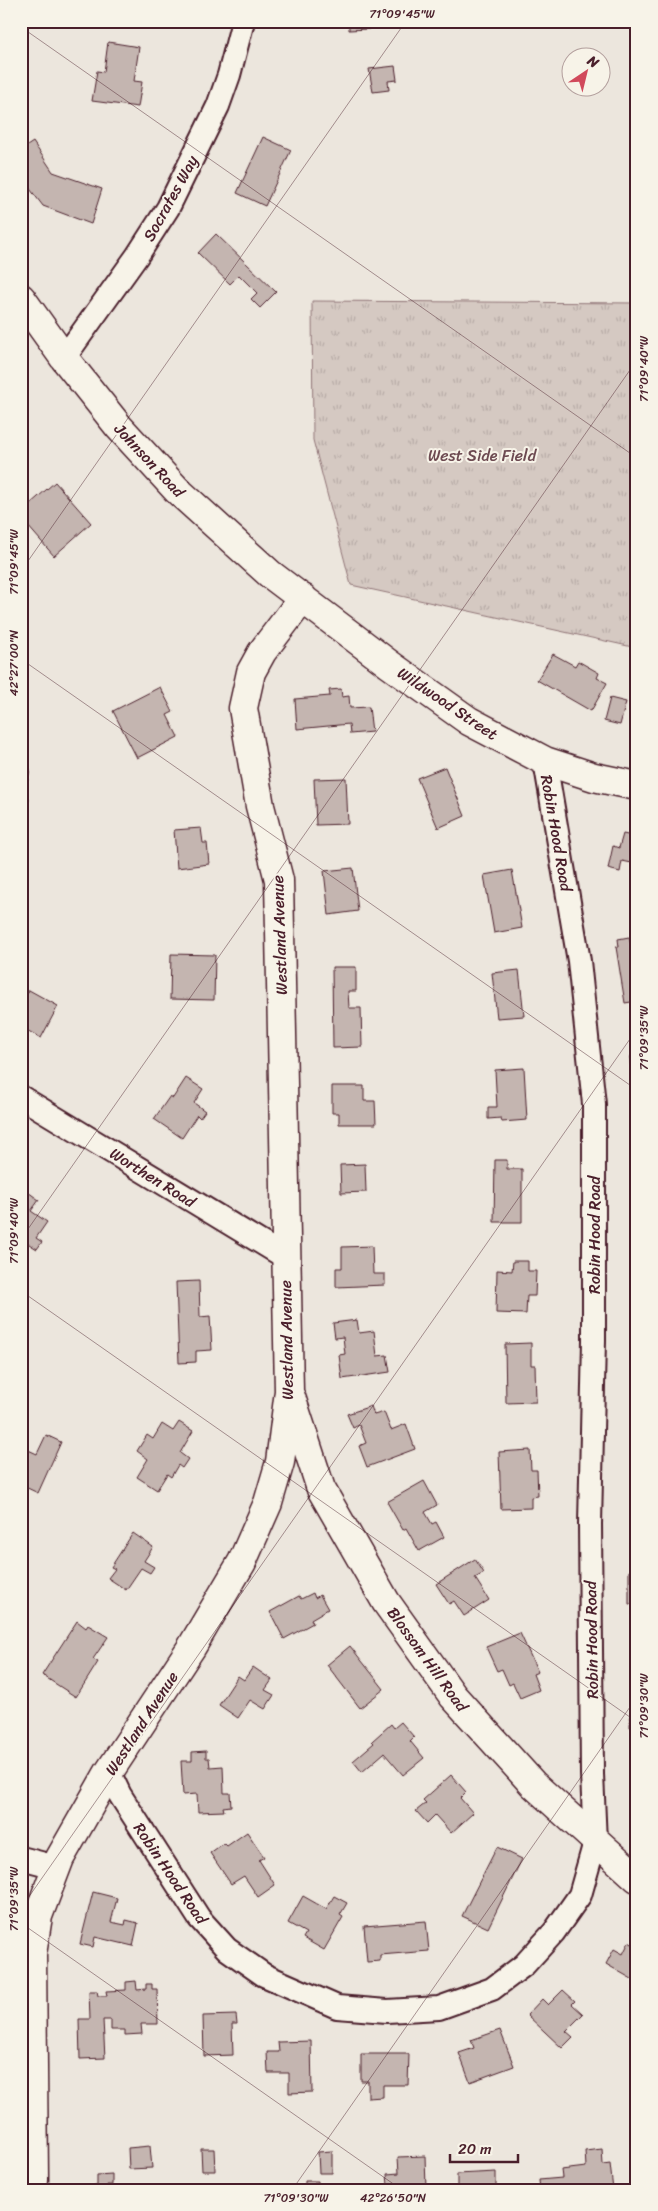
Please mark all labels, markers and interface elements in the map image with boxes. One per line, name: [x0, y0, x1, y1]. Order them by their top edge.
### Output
text: 71°09'45"W: [369, 3, 436, 25]
north arrow: [560, 48, 610, 98]
text: N: [581, 48, 605, 75]
street label: Socrates Way: [135, 149, 207, 247]
text: 71°09'40"W: [633, 335, 655, 402]
street label: Johnson Road: [106, 415, 193, 506]
park label: West Side Field: [428, 441, 538, 470]
text: 71°09'45"W: [3, 528, 25, 595]
text: 42°27'00"N: [3, 629, 25, 696]
street label: Wildwood Street: [391, 659, 504, 748]
street label: Robin Hood Road: [532, 773, 581, 895]
street label: Westland Avenue: [263, 875, 296, 995]
text: 71°09'35"W: [633, 1005, 655, 1070]
street label: Worthen Road: [104, 1139, 203, 1216]
street label: Robin Hood Road: [580, 1174, 609, 1294]
text: 71°09'40"W: [3, 1197, 25, 1264]
street label: Westland Avenue: [271, 1280, 302, 1400]
street label: Robin Hood Road: [576, 1579, 607, 1699]
street label: Blossom Hill Road: [379, 1600, 477, 1719]
street label: Westland Avenue: [97, 1665, 186, 1781]
text: 71°09'30"W: [633, 1673, 655, 1738]
street label: Robin Hood Road: [126, 1816, 216, 1932]
text: 71°09'35"W: [3, 1866, 25, 1931]
scale bar: [450, 2131, 518, 2163]
text: 20 m: [458, 2136, 492, 2162]
text: 71°09'30"W: [264, 2187, 329, 2209]
text: 42°26'50"N: [360, 2187, 427, 2209]

